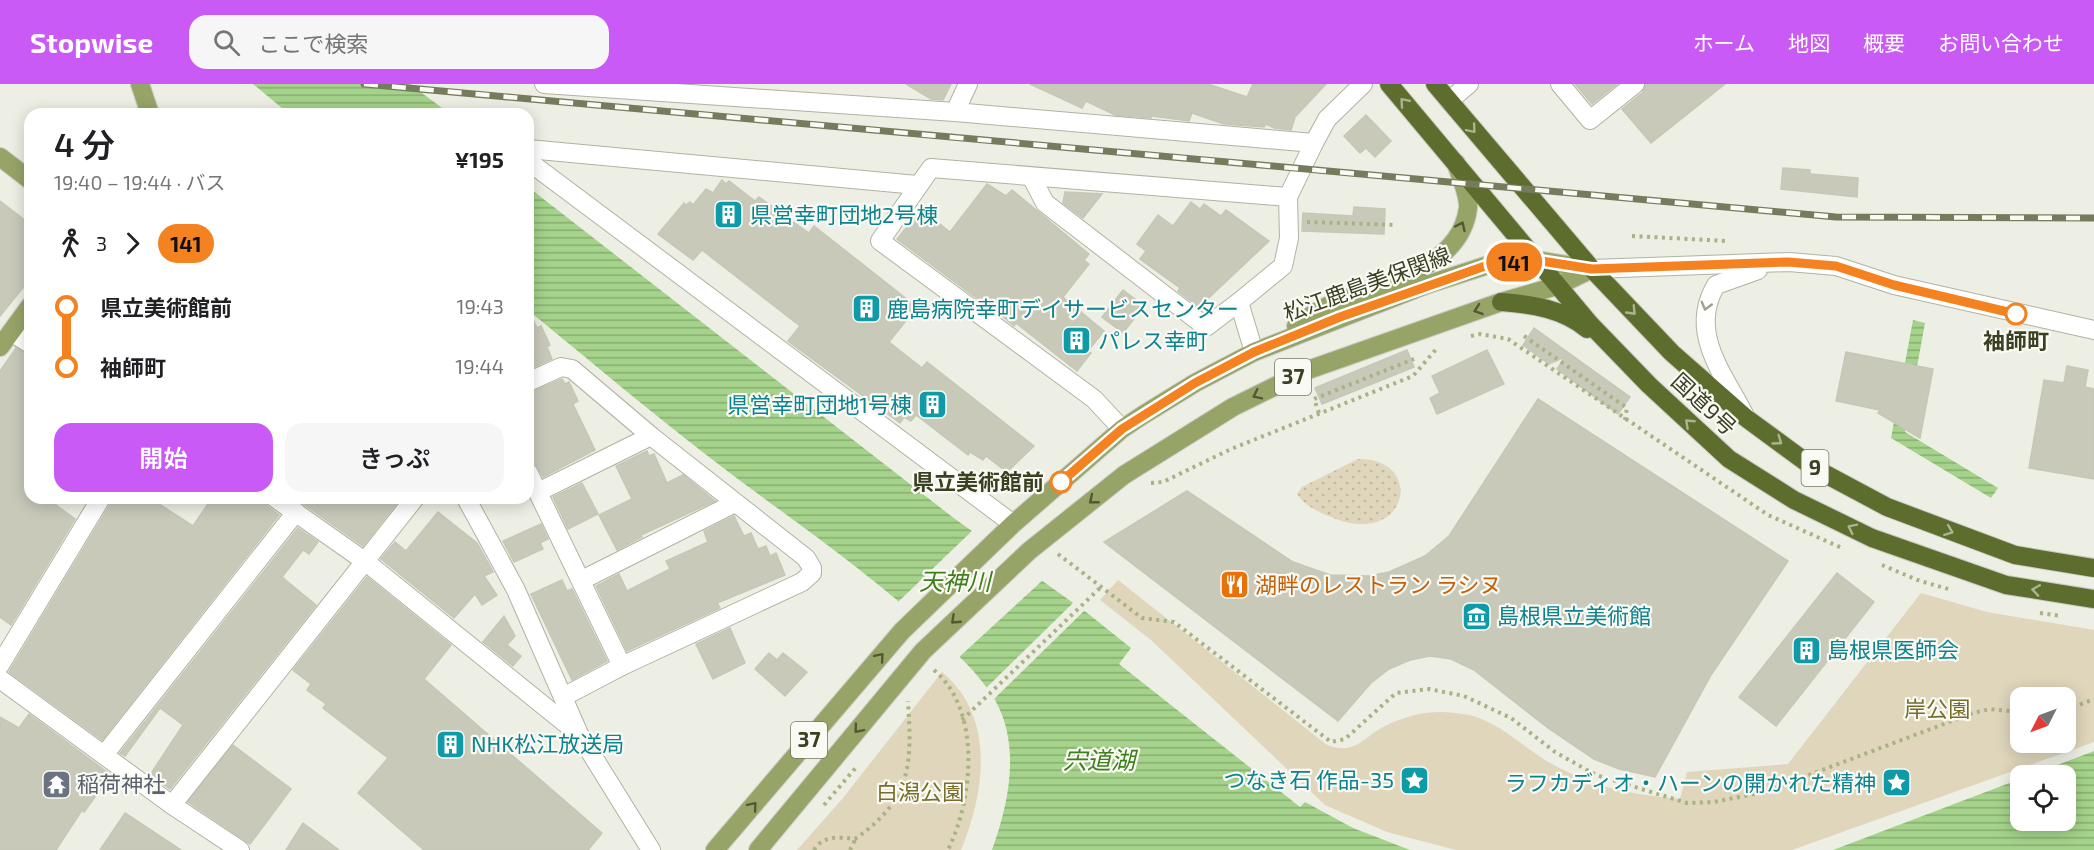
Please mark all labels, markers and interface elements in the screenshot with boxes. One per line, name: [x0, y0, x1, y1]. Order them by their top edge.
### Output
search box: [189, 15, 609, 69]
text: Stopwise: [30, 25, 153, 59]
icon: search: [210, 26, 243, 59]
text: ここで検索: [258, 30, 368, 56]
text: ホーム: [1693, 30, 1755, 55]
text: 地図: [1788, 30, 1830, 55]
text: 概要: [1863, 30, 1905, 55]
text: お問い合わせ: [1938, 30, 2064, 55]
one-way arrow: [1400, 98, 1411, 109]
one-way arrow: [1465, 122, 1476, 133]
text: 4 分: [54, 124, 115, 164]
text: ¥195: [455, 146, 504, 172]
text: 19:40 – 19:44 · バス: [54, 170, 226, 194]
building icon: 県営幸町団地2号棟: [713, 199, 745, 231]
place label: 県営幸町団地2号棟: [750, 201, 938, 227]
one-way arrow: [1454, 221, 1466, 232]
icon: walk: [54, 227, 87, 260]
icon: forward: [116, 227, 149, 260]
text: 3: [96, 231, 107, 255]
text: 141: [170, 231, 202, 256]
street label: 松江鹿島美保関線: [1280, 241, 1454, 325]
line badge: 141: [1480, 242, 1549, 282]
text: 141: [1498, 250, 1530, 275]
building icon: 鹿島病院幸町デイサービスセンター: [850, 293, 882, 325]
text: 県立美術館前: [100, 294, 232, 320]
text: 19:43: [456, 294, 504, 318]
place label: 鹿島病院幸町デイサービスセンター: [887, 295, 1239, 321]
one-way arrow: [1701, 300, 1713, 311]
one-way arrow: [1473, 303, 1484, 315]
marker: 袖師町: [2005, 303, 2027, 325]
one-way arrow: [1625, 305, 1636, 315]
building icon: パレス幸町: [1061, 325, 1093, 357]
place label: パレス幸町: [1098, 327, 1208, 353]
place label: 袖師町: [1983, 327, 2049, 353]
text: 袖師町: [100, 354, 166, 380]
text: 19:44: [455, 354, 504, 378]
road number: 37: [1275, 359, 1311, 395]
street label: 国道9号: [1667, 367, 1742, 440]
one-way arrow: [1252, 387, 1263, 399]
building icon: 県営幸町団地1号棟: [917, 389, 949, 421]
place label: 県営幸町団地1号棟: [727, 391, 912, 417]
one-way arrow: [1686, 419, 1696, 430]
button: 開始: [54, 423, 273, 492]
button: きっぷ: [285, 423, 504, 492]
one-way arrow: [1771, 434, 1782, 445]
road number: 9: [1802, 450, 1828, 486]
place label: 県立美術館前: [912, 468, 1044, 494]
marker: 県立美術館前: [1050, 471, 1072, 493]
one-way arrow: [1089, 492, 1100, 503]
one-way arrow: [1944, 523, 1954, 536]
one-way arrow: [1847, 524, 1858, 536]
water label: 天神川: [919, 566, 994, 595]
restaurant icon: 湖畔のレストラン ラシヌ: [1218, 569, 1250, 601]
place label: 湖畔のレストラン ラシヌ: [1255, 571, 1501, 597]
one-way arrow: [2032, 585, 2041, 597]
museum icon: 島根県立美術館: [1460, 600, 1492, 632]
place label: 島根県立美術館: [1497, 602, 1651, 628]
one-way arrow: [952, 613, 963, 624]
building icon: 島根県医師会: [1790, 634, 1822, 666]
place label: 島根県医師会: [1827, 636, 1959, 662]
one-way arrow: [873, 653, 884, 664]
north arrow: [2010, 687, 2076, 753]
map controls: [2010, 687, 2076, 831]
park label: 岸公園: [1904, 695, 1970, 721]
road number: 37: [791, 722, 827, 758]
one-way arrow: [855, 722, 866, 733]
building icon: NHK松江放送局: [434, 728, 466, 760]
place label: NHK松江放送局: [471, 730, 624, 756]
water label: 宍道湖: [1063, 745, 1139, 774]
place icon: つなき石 作品-35: [1399, 764, 1431, 796]
button: locate: [2010, 765, 2076, 831]
place label: つなき石 作品-35: [1223, 766, 1394, 792]
place icon: ラフカディオ・ハーンの開かれた精神: [1881, 767, 1913, 799]
temple icon: 稲荷神社: [40, 768, 72, 800]
place label: ラフカディオ・ハーンの開かれた精神: [1505, 769, 1876, 795]
place label: 稲荷神社: [77, 770, 165, 796]
park label: 白潟公園: [876, 778, 964, 804]
one-way arrow: [746, 802, 757, 812]

